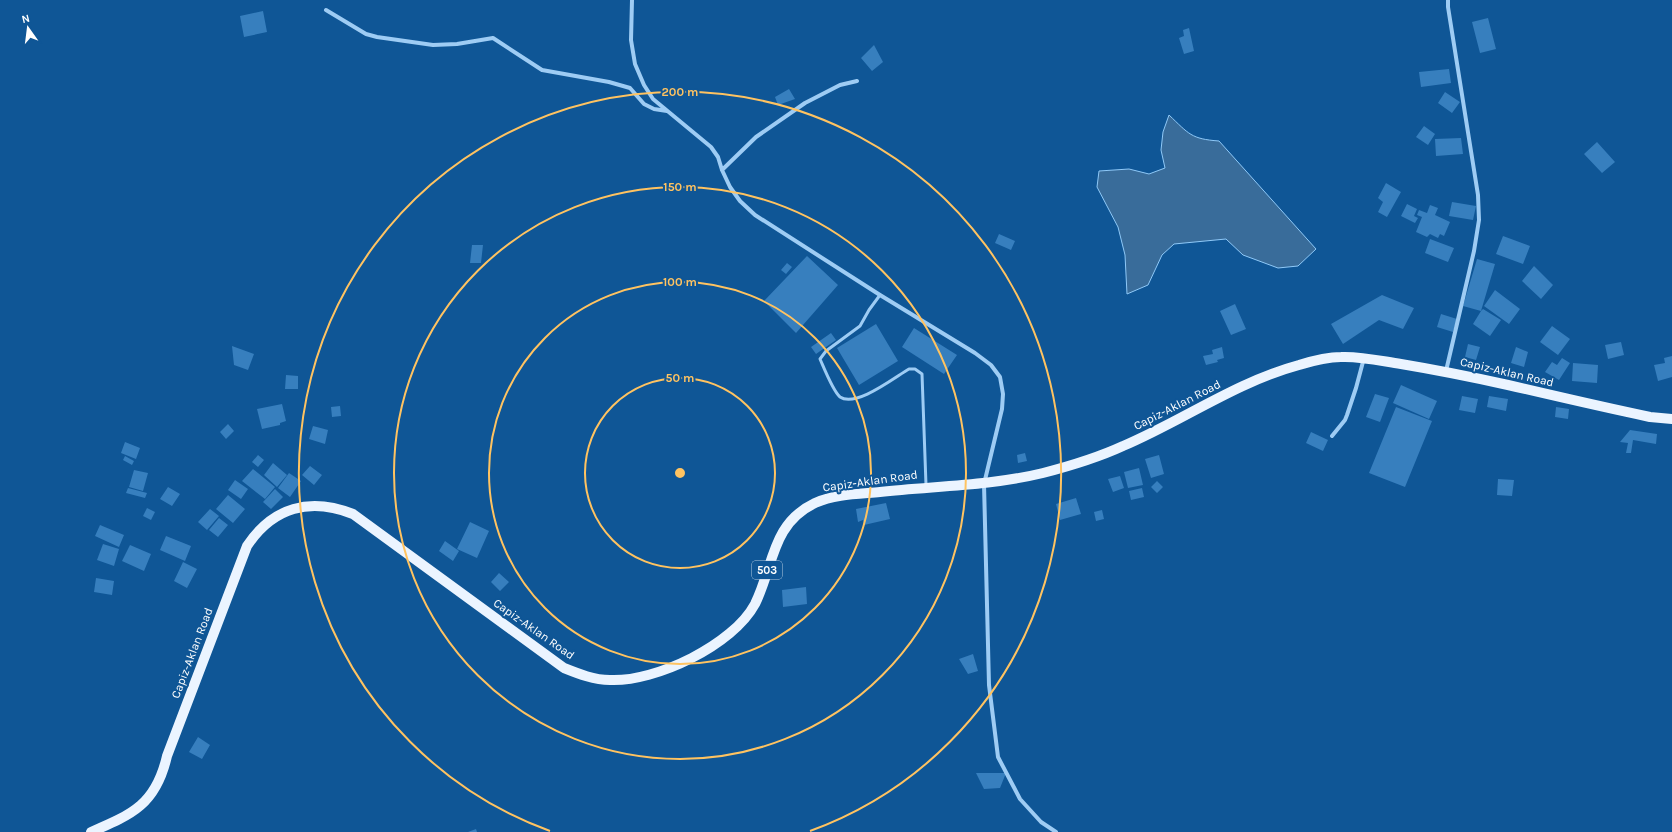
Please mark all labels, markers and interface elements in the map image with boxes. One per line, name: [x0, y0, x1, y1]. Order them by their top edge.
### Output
north arrow: [8, 8, 48, 48]
text: N: [20, 12, 31, 26]
text: 200 m: [662, 85, 698, 99]
text: 150 m: [663, 180, 697, 194]
text: 100 m: [663, 275, 697, 289]
street label: Capiz-Aklan Road: [1459, 354, 1555, 390]
text: 50 m: [666, 371, 695, 385]
street label: Capiz-Aklan Road: [1131, 377, 1223, 433]
centre of rings: [673, 466, 687, 480]
street label: Capiz-Aklan Road: [822, 467, 918, 495]
road number: 503: [752, 561, 782, 579]
street label: Capiz-Aklan Road: [491, 596, 577, 662]
street label: Capiz-Aklan Road: [168, 606, 216, 700]

